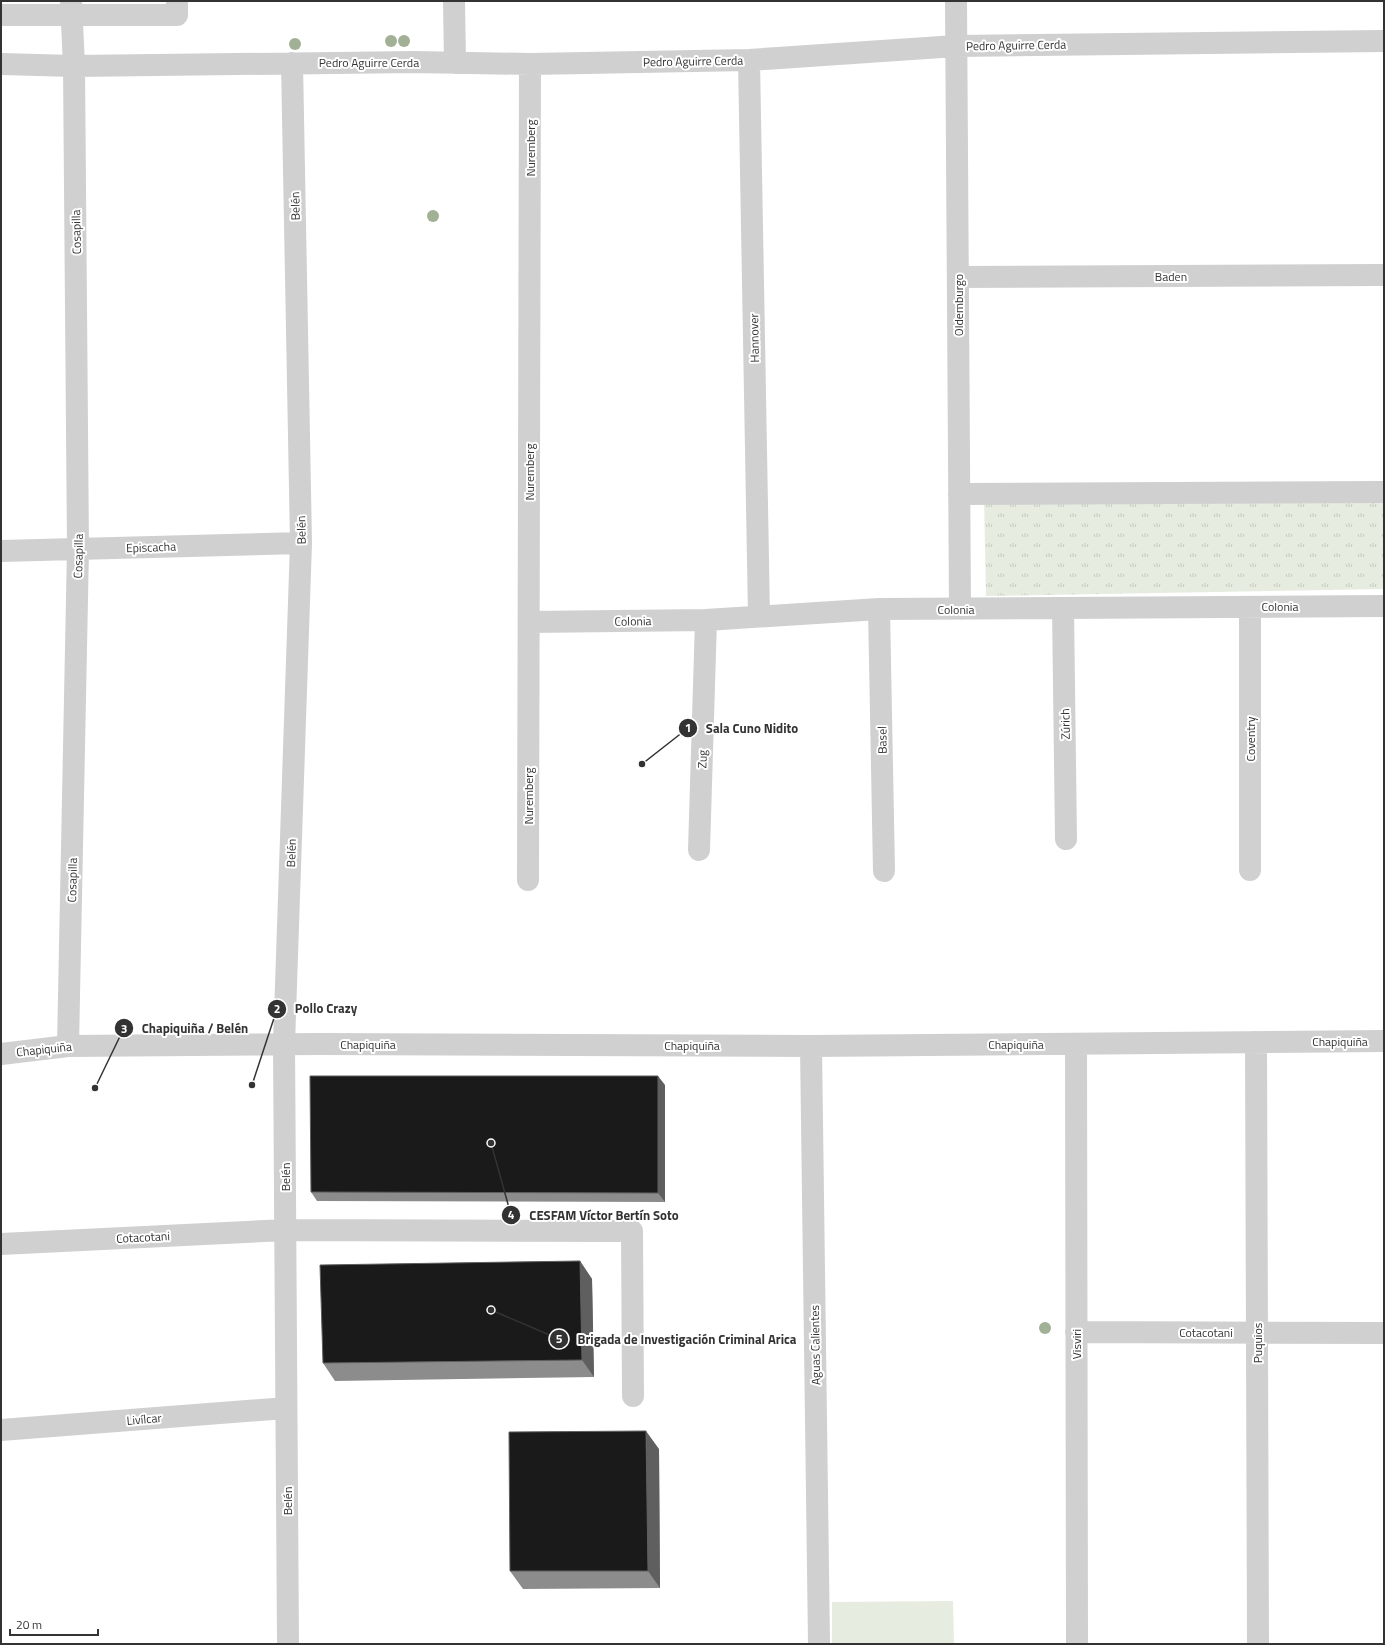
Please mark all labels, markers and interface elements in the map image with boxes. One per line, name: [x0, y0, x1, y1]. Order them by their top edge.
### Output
street label: Pedro Aguirre Cerda: [966, 35, 1066, 55]
street label: Pedro Aguirre Cerda: [643, 51, 743, 71]
street label: Pedro Aguirre Cerda: [319, 53, 419, 72]
street label: Nuremberg: [521, 119, 540, 177]
street label: Belén: [285, 191, 305, 221]
street label: Cosapilla: [66, 209, 86, 255]
street label: Baden: [1155, 267, 1187, 286]
street label: Oldemburgo: [949, 274, 968, 336]
street label: Hannover: [744, 313, 764, 363]
street label: Nuremberg: [520, 443, 539, 501]
street label: Belén: [291, 515, 311, 545]
street label: Cosapilla: [68, 533, 88, 579]
street label: Episcacha: [126, 537, 176, 557]
street label: Colonia: [1262, 597, 1298, 616]
street label: Colonia: [938, 600, 974, 619]
street label: Colonia: [614, 611, 652, 631]
street label: Zúrich: [1055, 708, 1075, 740]
callout: Sala Cuno Nidito: [678, 716, 806, 741]
street label: Coventry: [1241, 716, 1260, 761]
text: 1: [685, 718, 691, 737]
text: Sala Cuno Nidito: [706, 718, 798, 738]
street label: Basel: [872, 726, 892, 754]
street label: Zug: [692, 749, 712, 769]
street label: Nuremberg: [519, 767, 538, 825]
street label: Belén: [281, 838, 301, 868]
street label: Cosapilla: [62, 857, 82, 903]
callout: Pollo Crazy: [267, 996, 365, 1021]
text: Pollo Crazy: [295, 998, 358, 1018]
text: 2: [274, 999, 280, 1018]
callout: Chapiquiña / Belén: [114, 1016, 257, 1041]
text: Chapiquiña / Belén: [142, 1018, 248, 1038]
text: 3: [121, 1019, 127, 1038]
street label: Chapiquiña: [1312, 1032, 1368, 1051]
street label: Chapiquiña: [340, 1035, 396, 1054]
street label: Chapiquiña: [988, 1035, 1044, 1054]
street label: Chapiquiña: [664, 1036, 720, 1055]
street label: Chapiquiña: [15, 1037, 73, 1061]
street label: Belén: [276, 1163, 295, 1191]
callout: CESFAM Víctor Bertín Soto: [501, 1203, 686, 1228]
text: 4: [508, 1205, 515, 1224]
text: CESFAM Víctor Bertín Soto: [529, 1205, 679, 1225]
street label: Cotacotani: [116, 1226, 170, 1248]
street label: Aguas Calientes: [805, 1304, 825, 1385]
street label: Puquios: [1248, 1322, 1267, 1363]
street label: Cotacotani: [1179, 1323, 1233, 1342]
callout: Brigada de Investigación Criminal Arica: [549, 1327, 804, 1352]
text: 5: [556, 1329, 563, 1348]
text: Brigada de Investigación Criminal Arica: [578, 1329, 797, 1349]
street label: Visviri: [1067, 1329, 1086, 1359]
street label: Livílcar: [126, 1408, 162, 1430]
street label: Belén: [278, 1487, 297, 1515]
scale bar: [10, 1611, 98, 1637]
text: 20 m: [16, 1615, 42, 1634]

